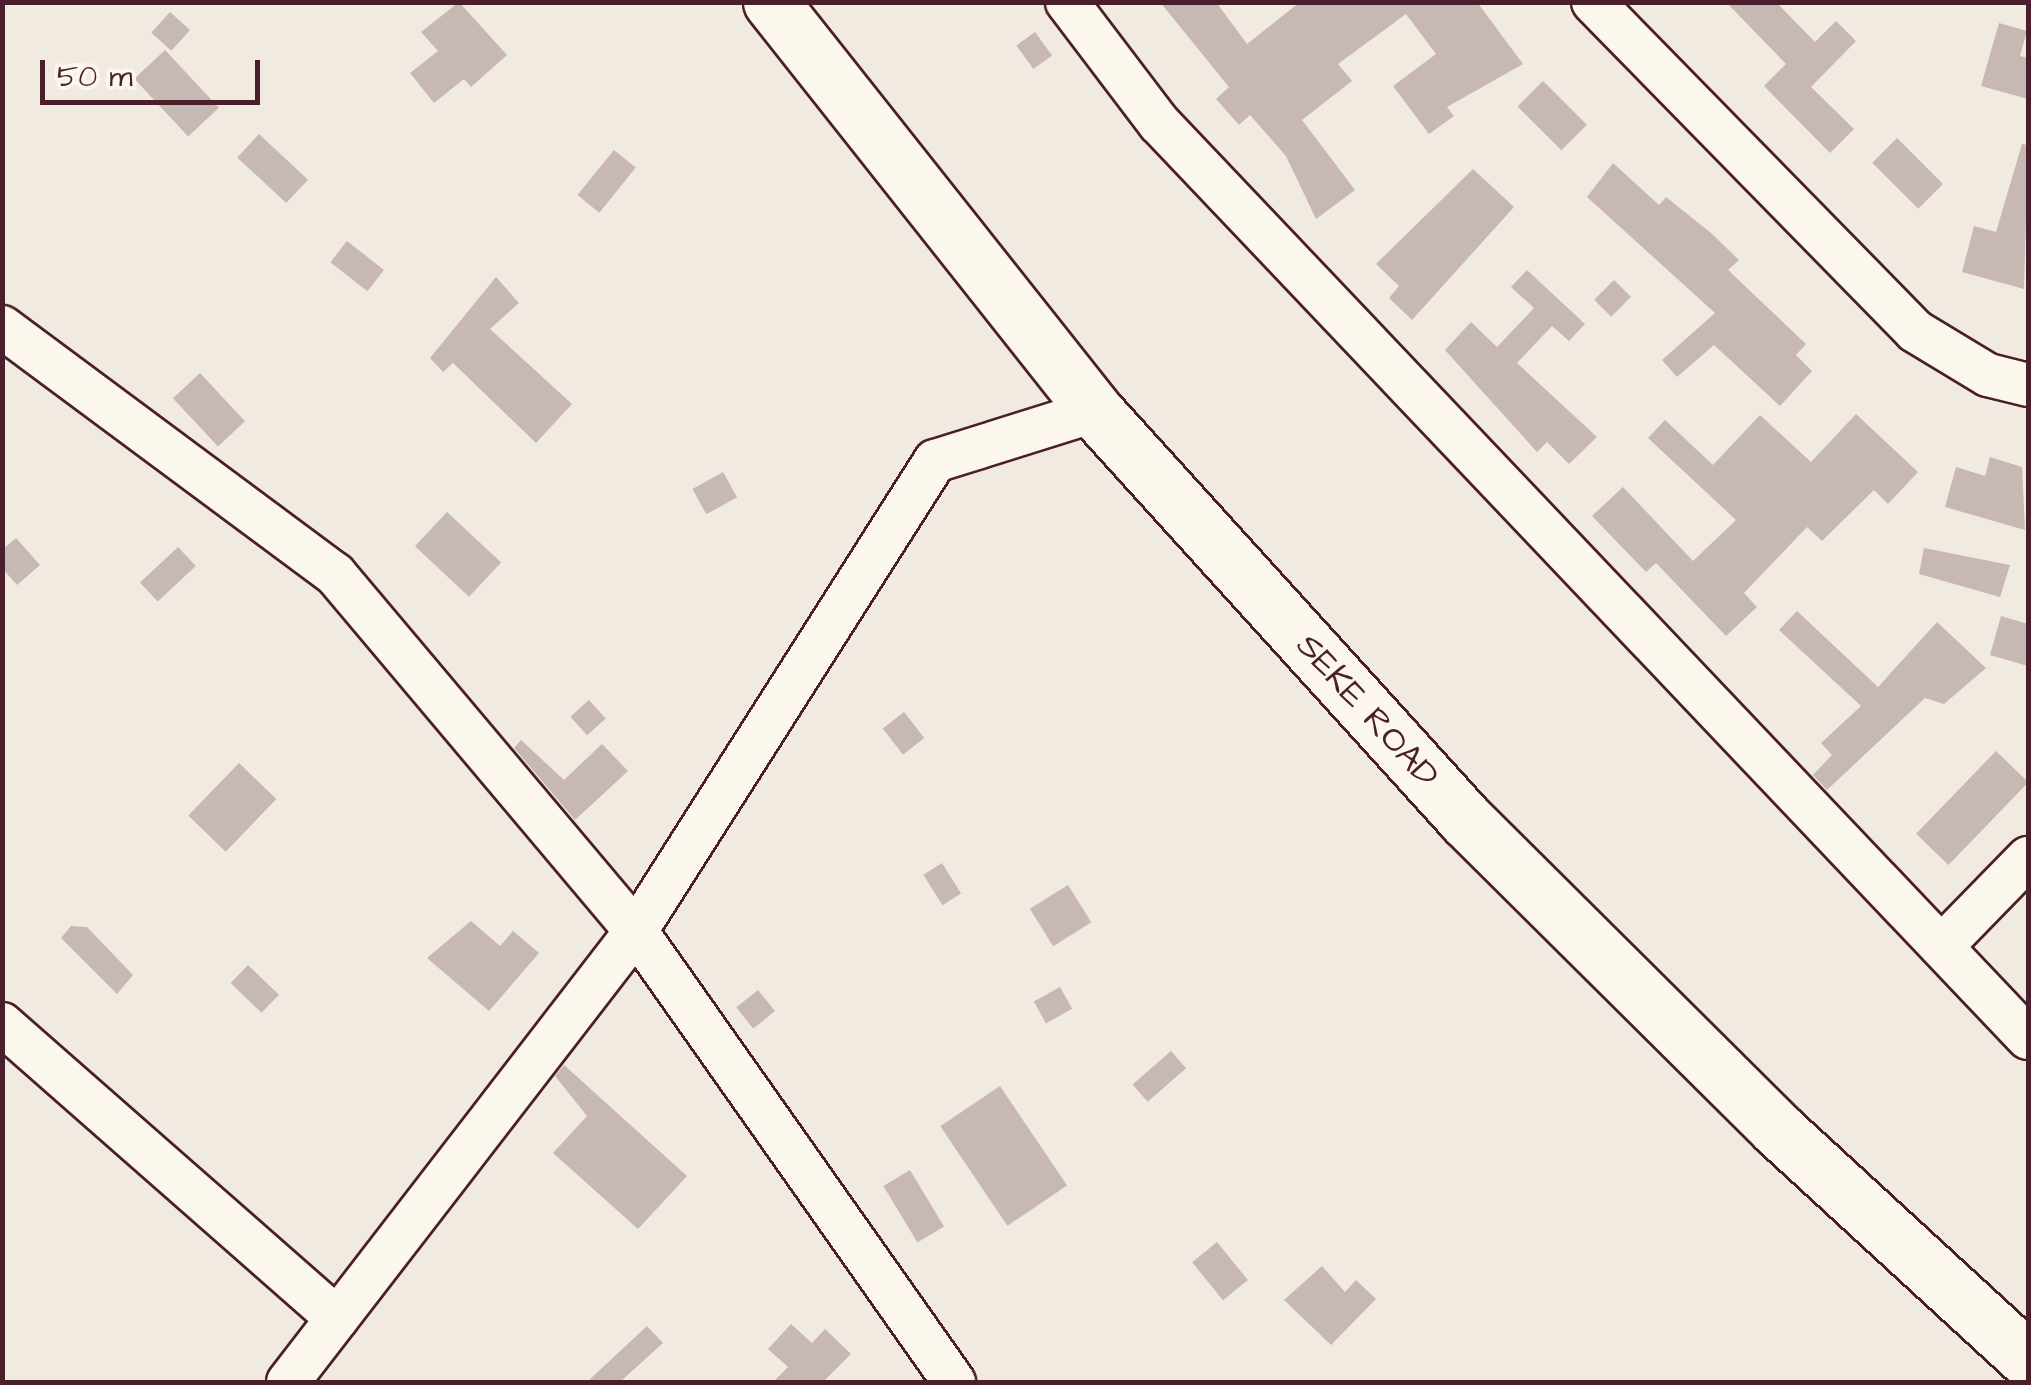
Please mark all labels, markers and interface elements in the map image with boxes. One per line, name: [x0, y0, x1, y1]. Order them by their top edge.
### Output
scale bar: [45, 40, 265, 102]
text: 50 m: [57, 56, 133, 98]
street label: SEKE ROAD: [1287, 625, 1447, 797]

